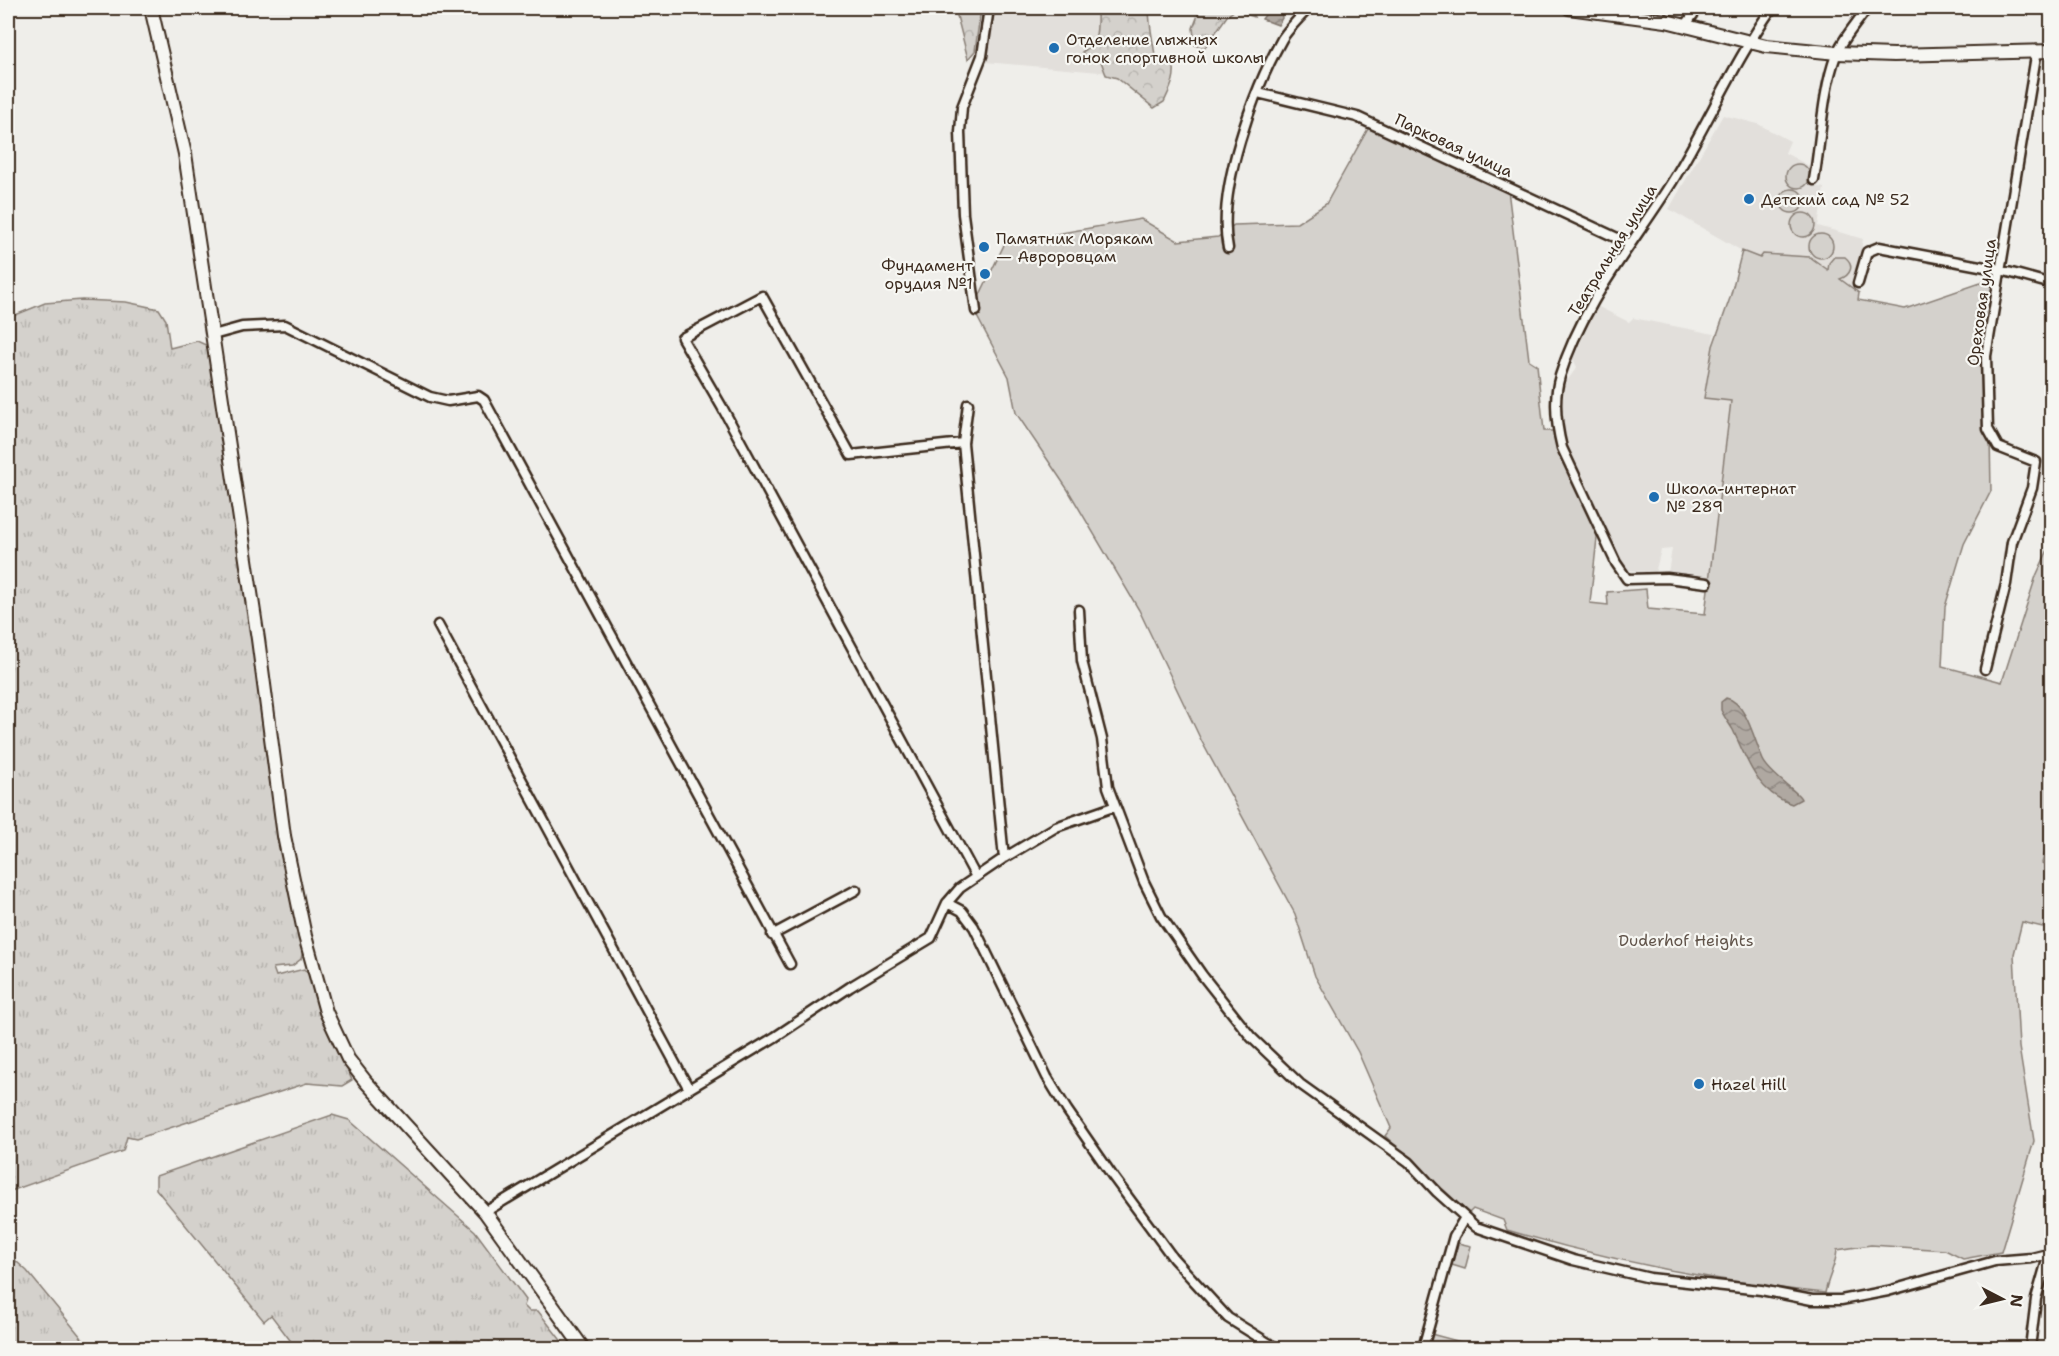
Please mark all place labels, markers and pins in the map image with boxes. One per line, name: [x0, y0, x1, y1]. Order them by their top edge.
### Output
place label: Отделение лыжных гонок спортивной школы: [1066, 29, 1264, 68]
marker: Отделение лыжных гонок спортивной школы: [1047, 41, 1061, 55]
place label: Детский сад № 52: [1761, 189, 1910, 210]
marker: Детский сад № 52: [1742, 192, 1756, 206]
place label: Памятник Морякам — Авроровцам: [996, 228, 1153, 267]
marker: Памятник Морякам — Авроровцам: [977, 240, 991, 254]
place label: Фундамент орудия №1: [881, 255, 974, 294]
marker: Фундамент орудия №1: [978, 267, 992, 281]
place label: Школа-интернат № 289: [1666, 478, 1797, 517]
marker: Школа-интернат № 289: [1647, 490, 1661, 504]
place label: Hazel Hill: [1711, 1074, 1786, 1095]
marker: Hazel Hill: [1692, 1077, 1706, 1091]

